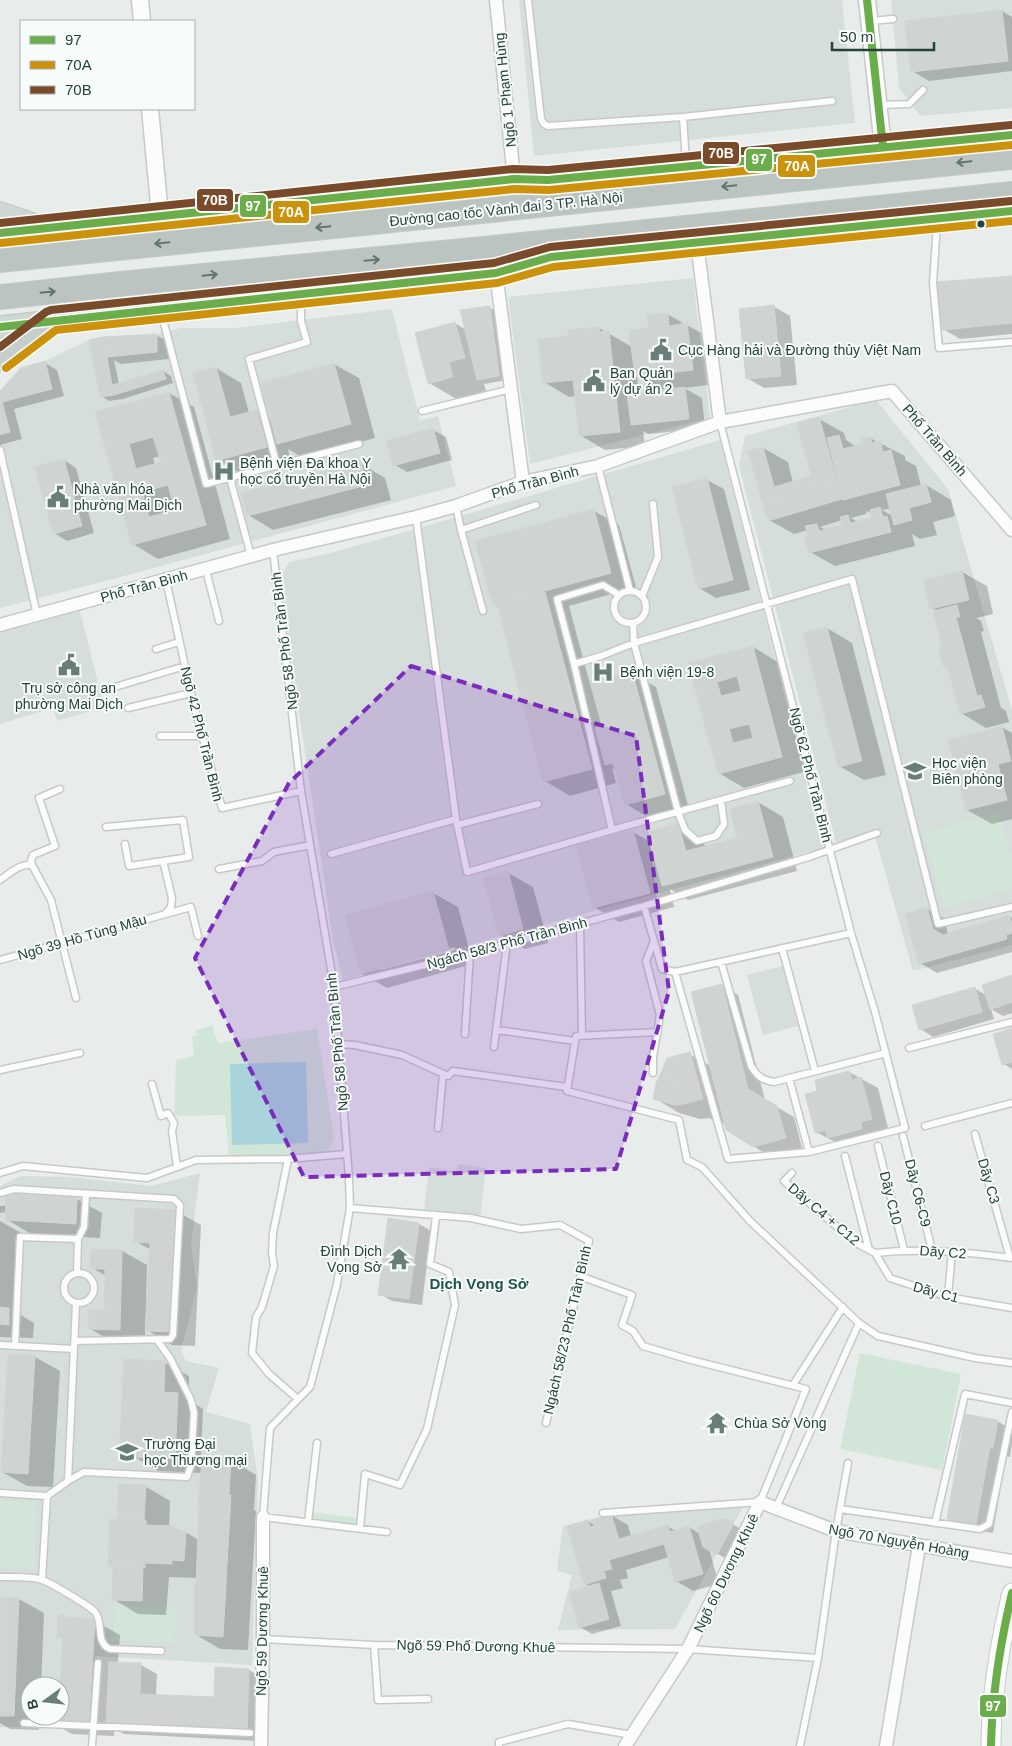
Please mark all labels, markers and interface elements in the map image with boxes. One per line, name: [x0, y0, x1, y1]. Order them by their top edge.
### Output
legend: [20, 20, 195, 110]
scale bar: [832, 20, 934, 52]
text: 50 m: [840, 28, 873, 45]
text: 97: [65, 31, 82, 48]
street label: Ngõ 1 Phạm Hùng: [491, 32, 519, 148]
text: 70A: [65, 56, 92, 73]
text: 70B: [65, 81, 92, 98]
line badge: 70B: [702, 141, 740, 165]
text: 70B: [708, 145, 734, 161]
line badge: 97: [745, 148, 773, 172]
text: 97: [751, 151, 767, 167]
line badge: 70A: [777, 154, 816, 178]
one-way arrow: [956, 157, 972, 167]
text: 70A: [784, 158, 810, 174]
one-way arrow: [721, 182, 737, 191]
line badge: 70B: [196, 188, 234, 212]
street label: Đường cao tốc Vành đai 3 TP. Hà Nội: [389, 189, 623, 229]
text: 70B: [202, 192, 228, 208]
line badge: 97: [239, 194, 267, 218]
text: 97: [245, 198, 261, 214]
line badge: 70A: [272, 200, 310, 224]
text: 70A: [278, 204, 304, 220]
unlabelled marker: [976, 219, 986, 229]
one-way arrow: [316, 222, 332, 232]
one-way arrow: [154, 238, 170, 248]
one-way arrow: [364, 255, 380, 264]
one-way arrow: [202, 270, 218, 280]
one-way arrow: [40, 287, 56, 297]
public building icon: Cục Hàng hải và Đường thủy Việt Nam: [648, 337, 674, 363]
place label: Cục Hàng hải và Đường thủy Việt Nam: [678, 342, 921, 358]
place label: Ban Quản lý dự án 2: [610, 365, 673, 397]
public building icon: Ban Quản lý dự án 2: [581, 368, 607, 394]
street label: Phố Trần Bình: [900, 401, 970, 479]
place label: Bệnh viện Đa khoa Y học cổ truyền Hà Nội: [240, 455, 372, 487]
hospital icon: Bệnh viện Đa khoa Y học cổ truyền Hà Nội: [211, 458, 237, 484]
street label: Phố Trần Bình: [490, 463, 580, 501]
place label: Nhà văn hóa phường Mai Dịch: [74, 481, 182, 513]
public building icon: Nhà văn hóa phường Mai Dịch: [45, 484, 71, 510]
street label: Phố Trần Bình: [99, 567, 189, 605]
street label: Ngõ 58 Phố Trần Bình: [268, 571, 300, 711]
public building icon: Trụ sở công an phường Mai Dịch: [56, 652, 82, 678]
hospital icon: Bệnh viện 19-8: [590, 659, 616, 685]
place label: Bệnh viện 19-8: [620, 664, 714, 680]
street label: Ngõ 42 Phố Trần Bình: [177, 665, 227, 803]
place label: Trụ sở công an phường Mai Dịch: [15, 680, 123, 712]
street label: Ngõ 62 Phố Trần Bình: [786, 706, 836, 844]
place label: Học viện Biên phòng: [932, 755, 1003, 787]
school or university icon: Học viện Biên phòng: [902, 758, 928, 784]
street label: Ngõ 39 Hồ Tùng Mậu: [16, 911, 148, 963]
street label: Ngách 58/3 Phố Trần Bình: [425, 914, 589, 972]
street label: Ngõ 58 Phố Trần Bình: [323, 972, 351, 1112]
street label: Dãy C3: [975, 1156, 1003, 1206]
street label: Dãy C6-C9: [902, 1157, 934, 1229]
street label: Dãy C10: [877, 1170, 905, 1227]
street label: Dãy C4 + C12: [785, 1179, 863, 1249]
street label: Dãy C2: [919, 1242, 967, 1262]
place label: Đình Dịch Vọng Sở: [321, 1243, 382, 1275]
street label: Ngách 58/23 Phố Trần Bình: [540, 1244, 594, 1416]
temple icon: Đình Dịch Vọng Sở: [386, 1246, 412, 1272]
district label: Dịch Vọng Sở: [429, 1275, 529, 1292]
street label: Dãy C1: [911, 1278, 961, 1306]
temple icon: Chùa Sở Vòng: [704, 1410, 730, 1436]
place label: Chùa Sở Vòng: [734, 1415, 826, 1431]
place label: Trường Đại học Thương mại: [144, 1436, 247, 1468]
school or university icon: Trường Đại học Thương mại: [114, 1439, 140, 1465]
street label: Ngõ 60 Dương Khuê: [690, 1511, 762, 1635]
street label: Ngõ 70 Nguyễn Hoàng: [827, 1521, 971, 1561]
street label: Ngõ 59 Dương Khuê: [253, 1566, 271, 1696]
street label: Ngõ 59 Phố Dương Khuê: [397, 1637, 556, 1655]
north arrow: [20, 1676, 70, 1726]
line badge: 97: [979, 1694, 1007, 1718]
text: B: [23, 1697, 41, 1711]
text: 97: [985, 1698, 1001, 1714]

